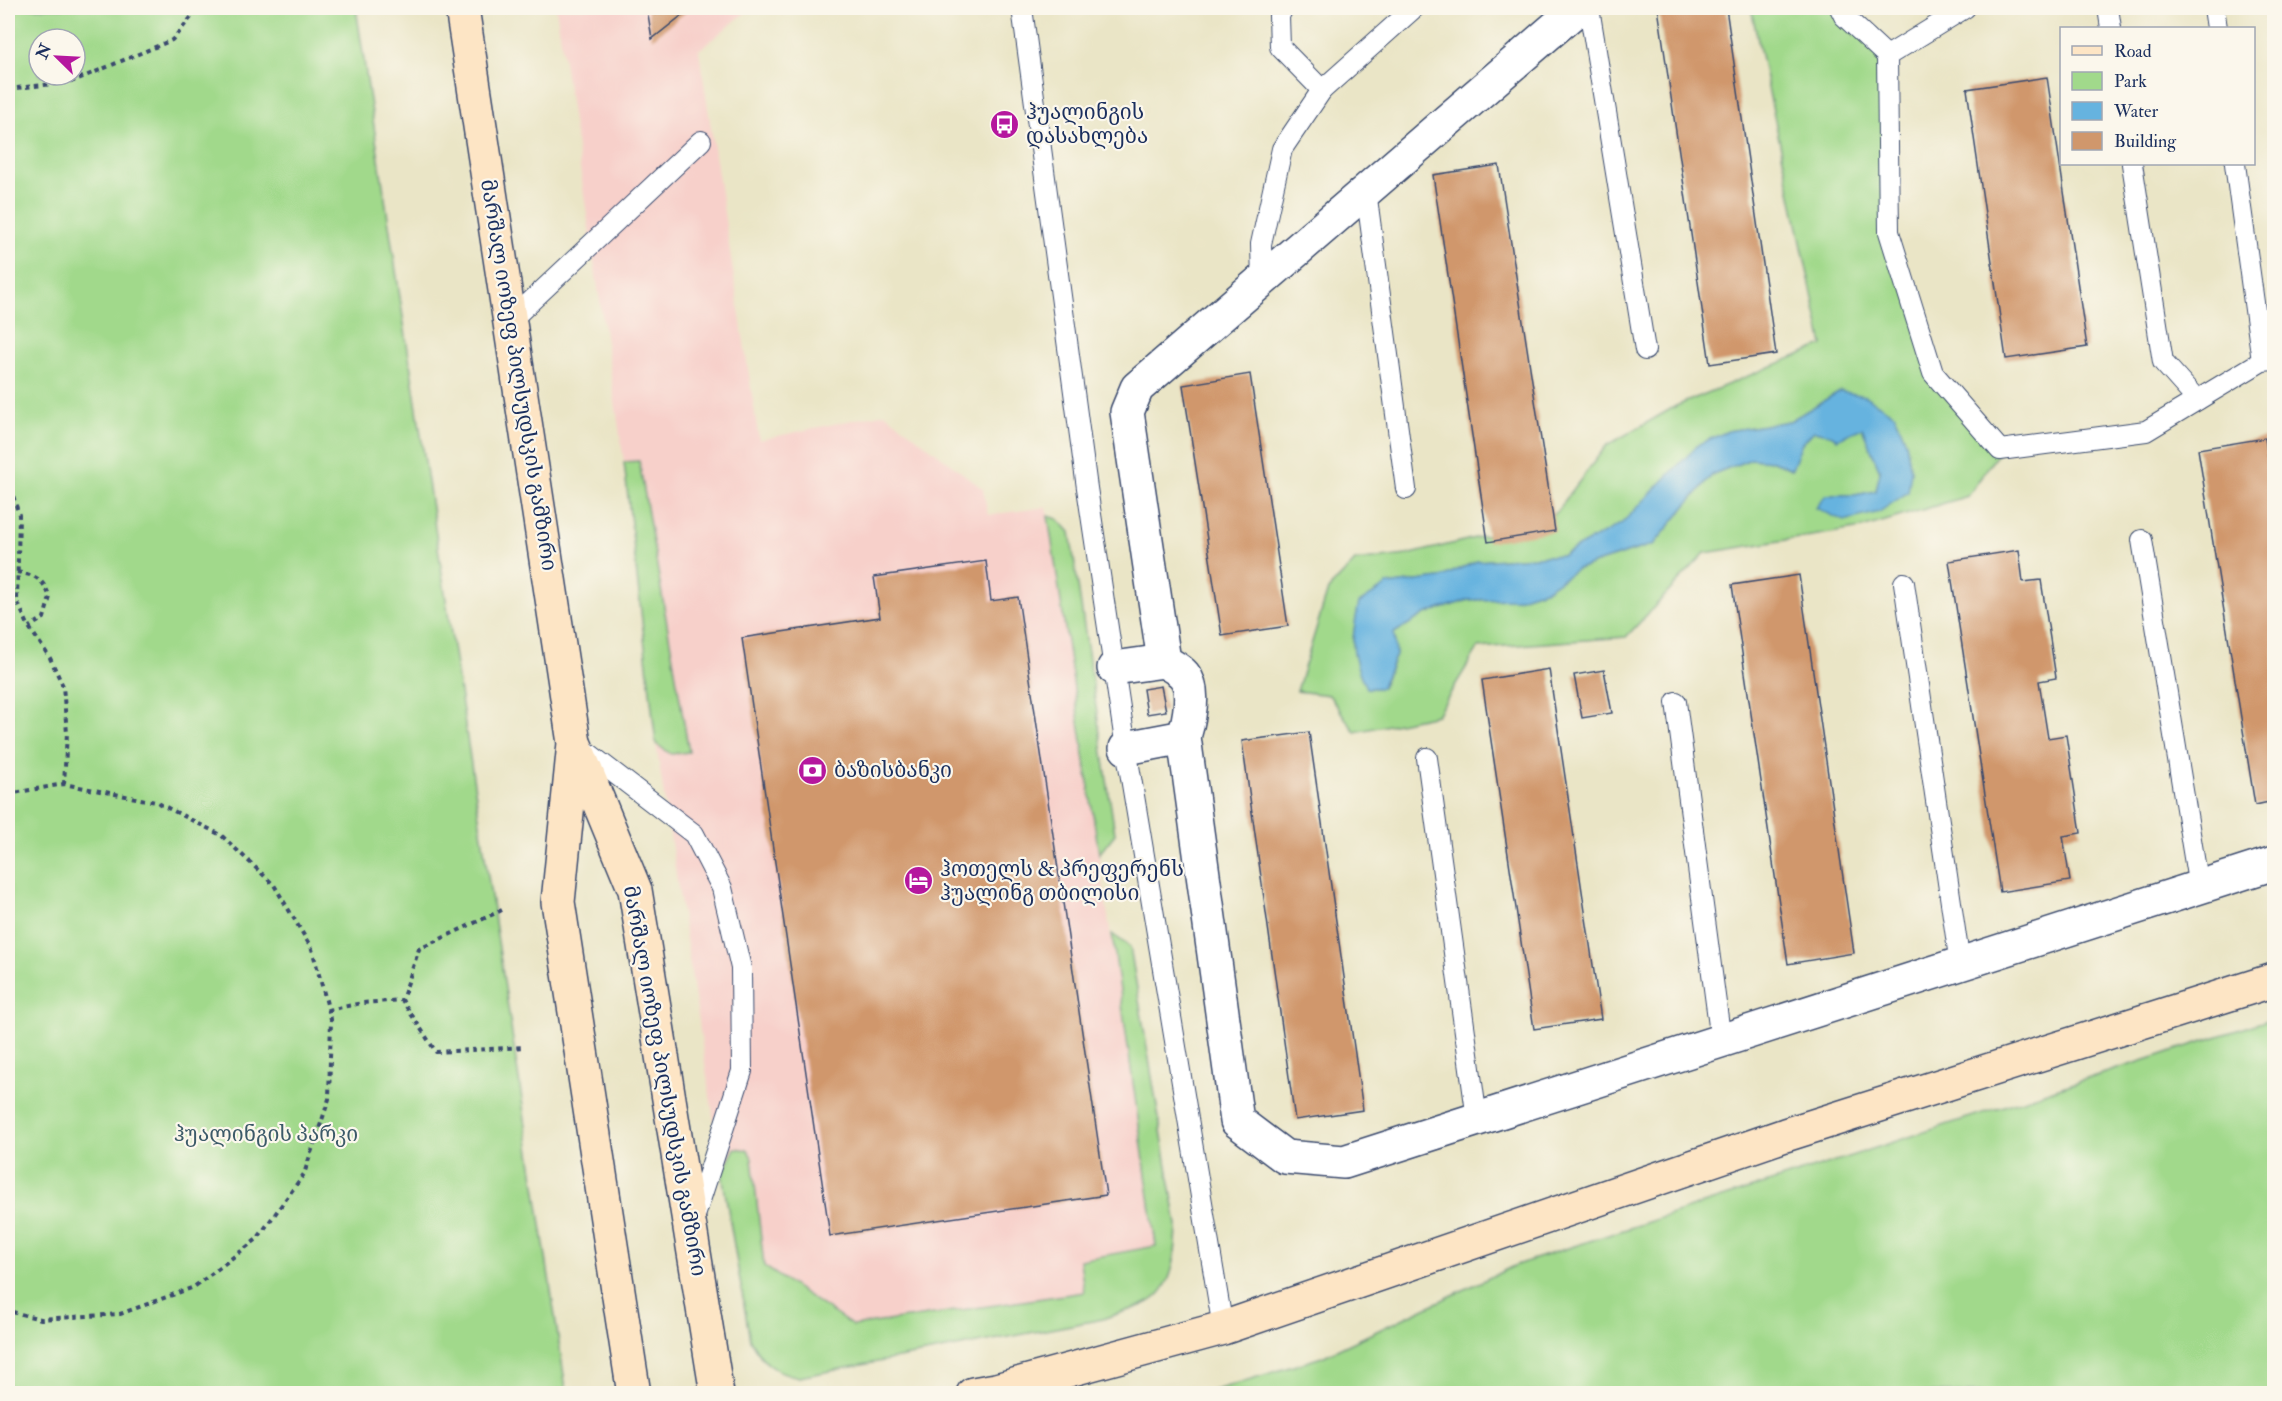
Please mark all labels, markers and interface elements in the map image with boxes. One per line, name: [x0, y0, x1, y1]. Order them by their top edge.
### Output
north arrow: [27, 27, 87, 87]
legend: [2060, 27, 2255, 165]
text: N: [32, 40, 57, 63]
text: Road: [2114, 40, 2152, 63]
text: Park: [2114, 70, 2147, 93]
place label: ჰუალინგის დასახლება: [1026, 99, 1148, 150]
text: Water: [2113, 100, 2158, 123]
bus stop icon: ჰუალინგის დასახლება: [989, 108, 1021, 140]
text: Building: [2114, 130, 2177, 153]
street label: მარშალ იოზეფ პილსუდსკის გამზირი: [474, 177, 563, 573]
bank icon: ბაზისბანკი: [797, 754, 829, 786]
place label: ბაზისბანკი: [834, 757, 952, 784]
place label: ჰოთელს & პრეფერენს ჰუალინგ თბილისი: [940, 856, 1184, 907]
hotel icon: ჰოთელს & პრეფერენს ჰუალინგ თბილისი: [903, 865, 935, 897]
street label: მარშალ იოზეფ პილსუდსკის გამზირი: [617, 884, 712, 1279]
park label: ჰუალინგის პარკი: [174, 1121, 358, 1148]

